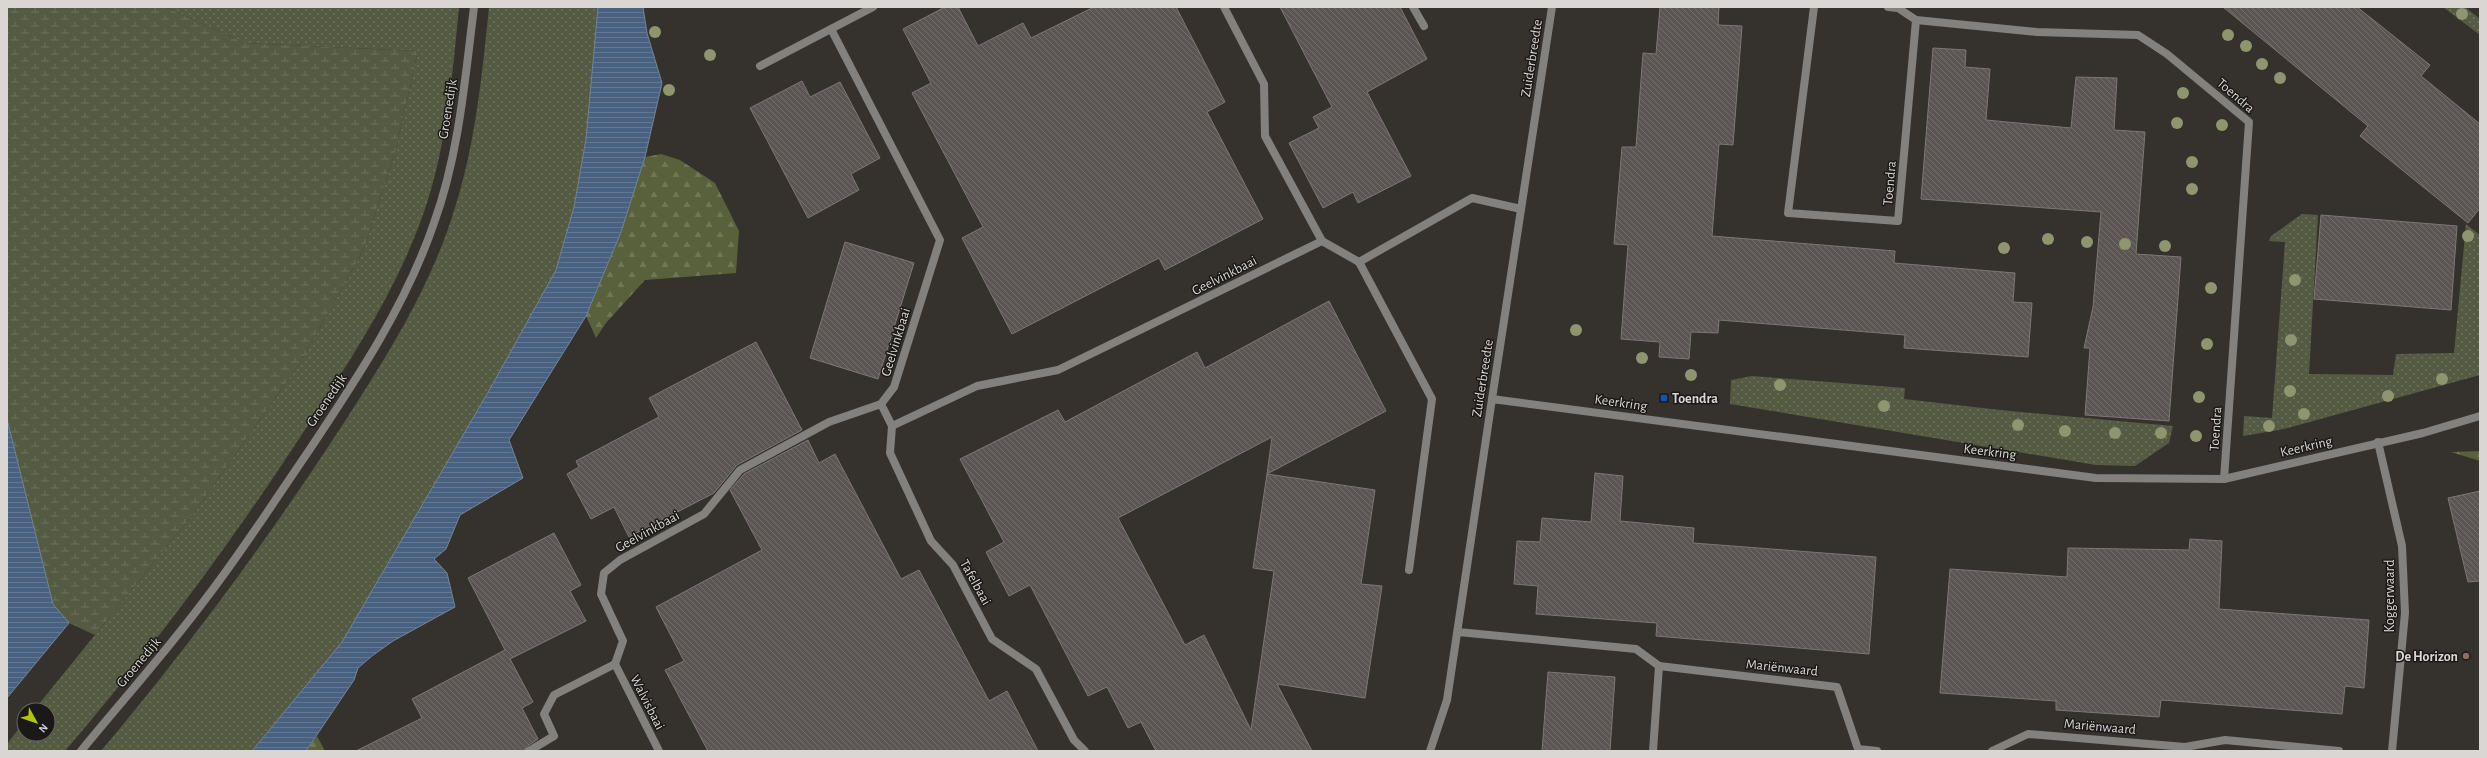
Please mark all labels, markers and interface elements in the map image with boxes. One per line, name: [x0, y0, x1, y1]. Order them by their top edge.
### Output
street label: Zuiderbreedte: [1519, 18, 1545, 98]
street label: Toendra: [2214, 76, 2257, 116]
street label: Groenedijk: [436, 78, 460, 140]
street label: Toendra: [1881, 160, 1899, 206]
street label: Geelvinkbaai: [1190, 254, 1259, 298]
street label: Geelvinkbaai: [879, 306, 913, 378]
street label: Zuiderbreedte: [1470, 338, 1496, 418]
street label: Groenedijk: [304, 371, 350, 430]
street label: Keerkring: [1594, 392, 1648, 414]
place label: Toendra: [1672, 392, 1718, 406]
marker: Toendra: [1659, 393, 1669, 403]
street label: Toendra: [2207, 406, 2225, 452]
street label: Keerkring: [2279, 434, 2334, 460]
street label: Keerkring: [1963, 442, 2017, 462]
street label: Geelvinkbaai: [613, 509, 682, 555]
street label: Tafelbaai: [957, 557, 993, 608]
street label: Koggerwaard: [2383, 560, 2397, 632]
street label: Groenedijk: [114, 635, 164, 690]
place label: De Horizon: [2395, 650, 2458, 664]
marker: De Horizon: [2461, 651, 2471, 661]
street label: Mariënwaard: [1745, 657, 1819, 679]
street label: Walvisbaai: [627, 673, 667, 732]
north arrow: [16, 702, 56, 742]
street label: Mariënwaard: [2063, 717, 2137, 737]
text: N: [37, 722, 50, 735]

